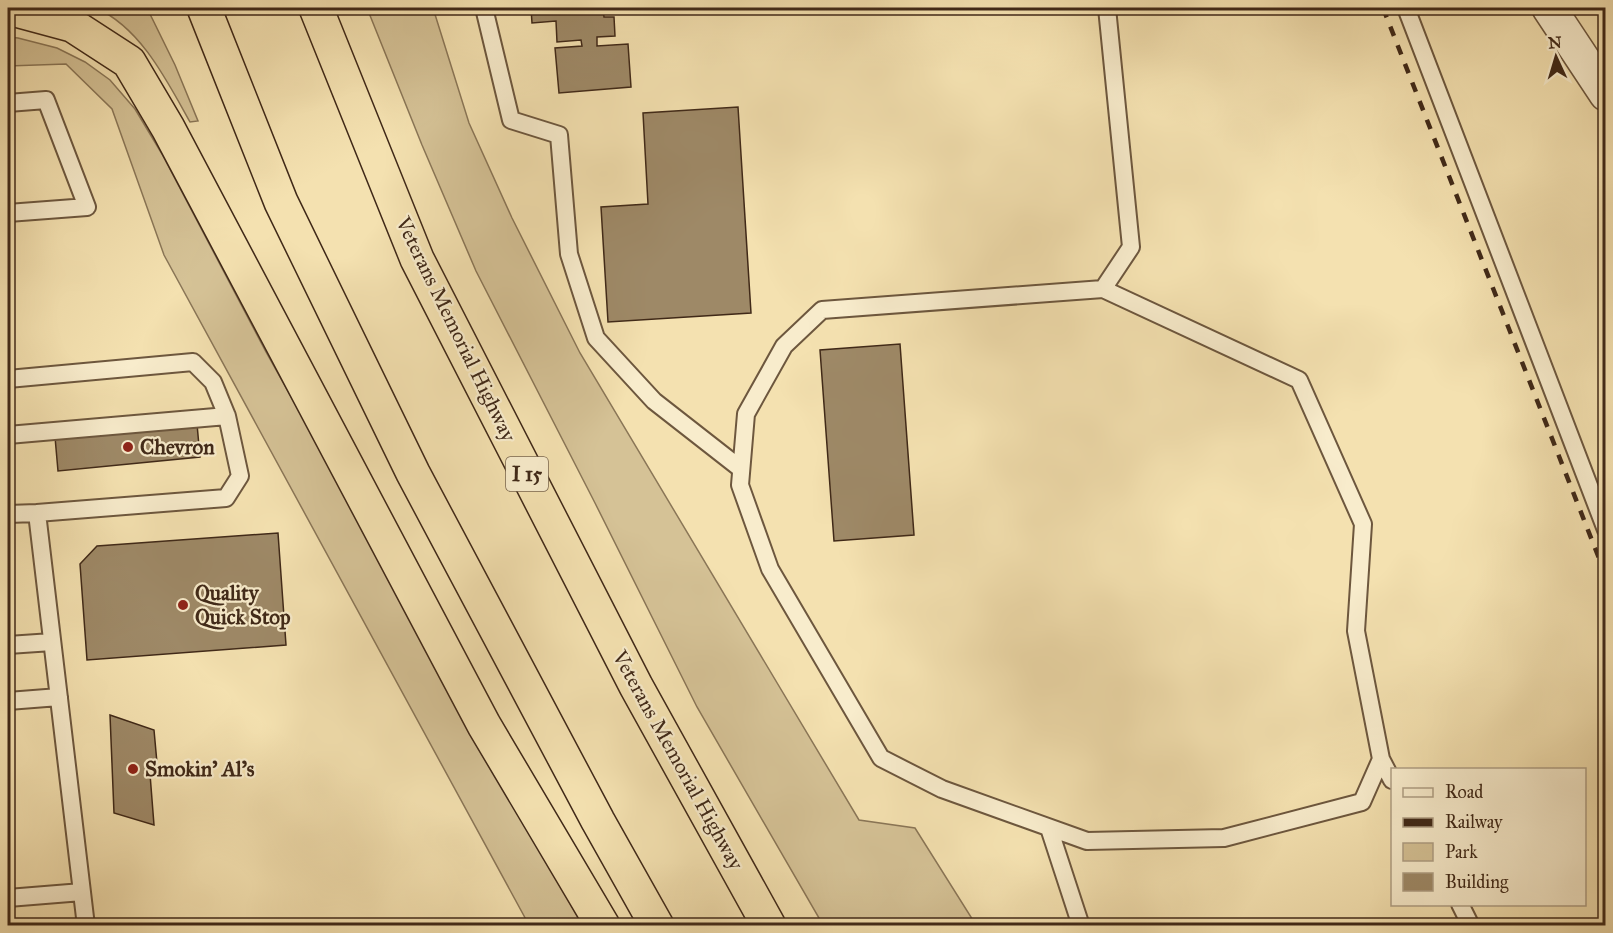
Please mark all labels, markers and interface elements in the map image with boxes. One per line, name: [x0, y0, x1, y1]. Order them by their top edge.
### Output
north arrow: [1526, 27, 1586, 87]
text: N: [1548, 33, 1563, 52]
street label: Veterans Memorial Highway: [390, 211, 522, 447]
place label: Chevron: [140, 434, 215, 460]
marker: Chevron: [121, 440, 135, 454]
road number: I 15: [506, 457, 548, 491]
place label: Quality Quick Stop: [195, 580, 291, 630]
marker: Quality Quick Stop: [176, 598, 190, 612]
street label: Veterans Memorial Highway: [606, 645, 750, 875]
place label: Smokin' Al's: [145, 756, 255, 782]
marker: Smokin' Al's: [126, 762, 140, 776]
legend: [1391, 768, 1586, 906]
text: Road: [1445, 781, 1483, 803]
text: Railway: [1445, 811, 1503, 833]
text: Park: [1445, 841, 1478, 863]
text: Building: [1445, 871, 1509, 894]

